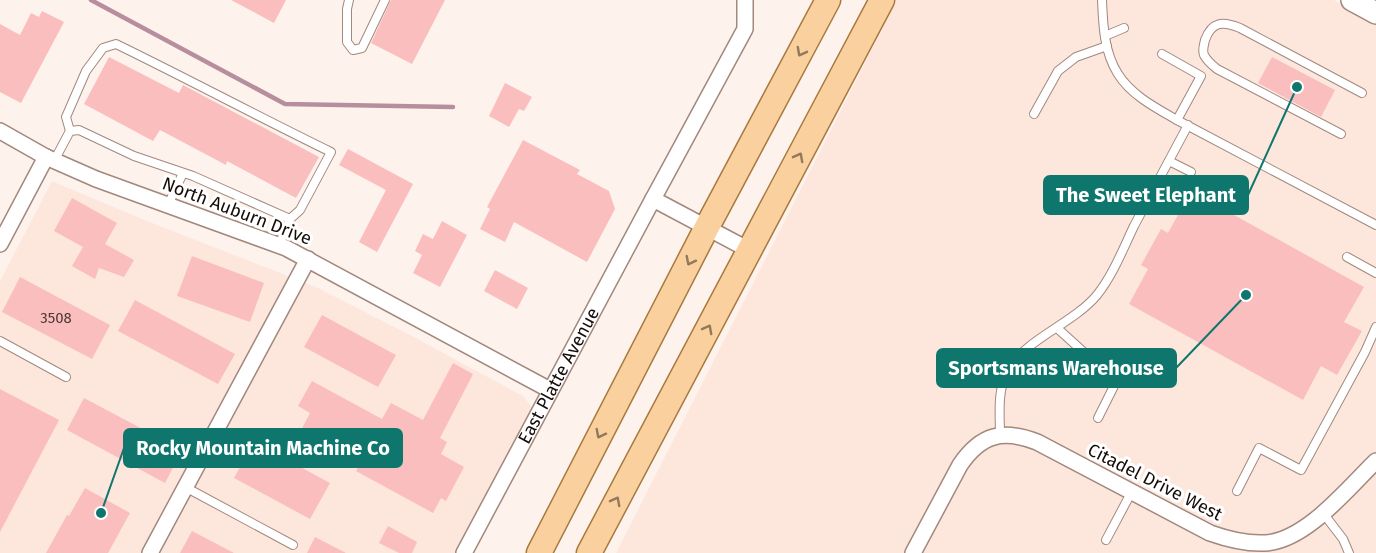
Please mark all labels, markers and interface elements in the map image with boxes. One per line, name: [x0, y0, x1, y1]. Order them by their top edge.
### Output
one-way arrow: [797, 45, 808, 56]
one-way arrow: [792, 152, 803, 163]
street label: North Auburn Drive: [159, 172, 315, 250]
callout: The Sweet Elephant: [1044, 176, 1248, 214]
text: The Sweet Elephant: [1056, 183, 1236, 207]
one-way arrow: [685, 255, 697, 266]
street label: East Platte Avenue: [513, 304, 604, 448]
house number: 3508: [40, 309, 72, 327]
one-way arrow: [700, 324, 712, 335]
callout: Sportsmans Warehouse: [937, 349, 1176, 387]
text: Sportsmans Warehouse: [948, 356, 1164, 380]
one-way arrow: [596, 428, 607, 439]
callout: Rocky Mountain Machine Co: [124, 429, 402, 467]
text: Rocky Mountain Machine Co: [136, 436, 390, 460]
street label: Citadel Drive West: [1084, 439, 1227, 526]
one-way arrow: [609, 497, 620, 508]

